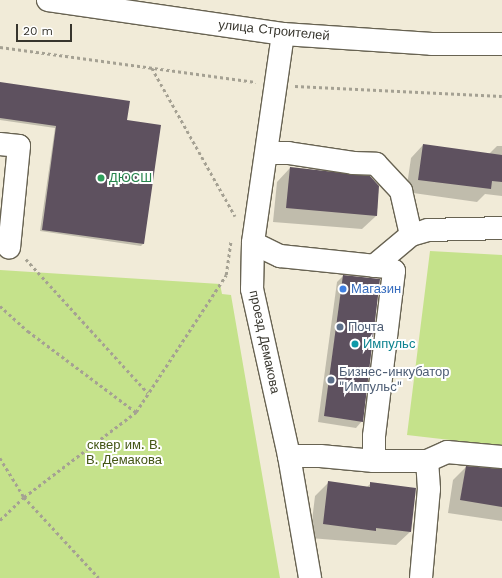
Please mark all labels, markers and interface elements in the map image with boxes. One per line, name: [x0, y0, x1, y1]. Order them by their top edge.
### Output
scale bar: [18, 16, 74, 42]
street label: улица Строителей: [218, 17, 330, 45]
text: 20 m: [23, 24, 53, 38]
place label: ДЮСШ: [109, 170, 152, 186]
marker: ДЮСШ: [96, 173, 106, 183]
place label: Магазин: [351, 281, 401, 297]
marker: Магазин: [338, 284, 348, 294]
street label: проезд Демакова: [245, 289, 283, 395]
place label: Почта: [348, 319, 384, 335]
marker: Почта: [335, 322, 345, 332]
place label: Импульс: [363, 336, 415, 352]
marker: Импульс: [350, 339, 360, 349]
place label: Бизнес-инкубатор "Импульс": [339, 365, 450, 396]
marker: Бизнес-инкубатор "Импульс": [326, 375, 336, 385]
park label: сквер им. В. В. Демакова: [86, 438, 162, 469]

